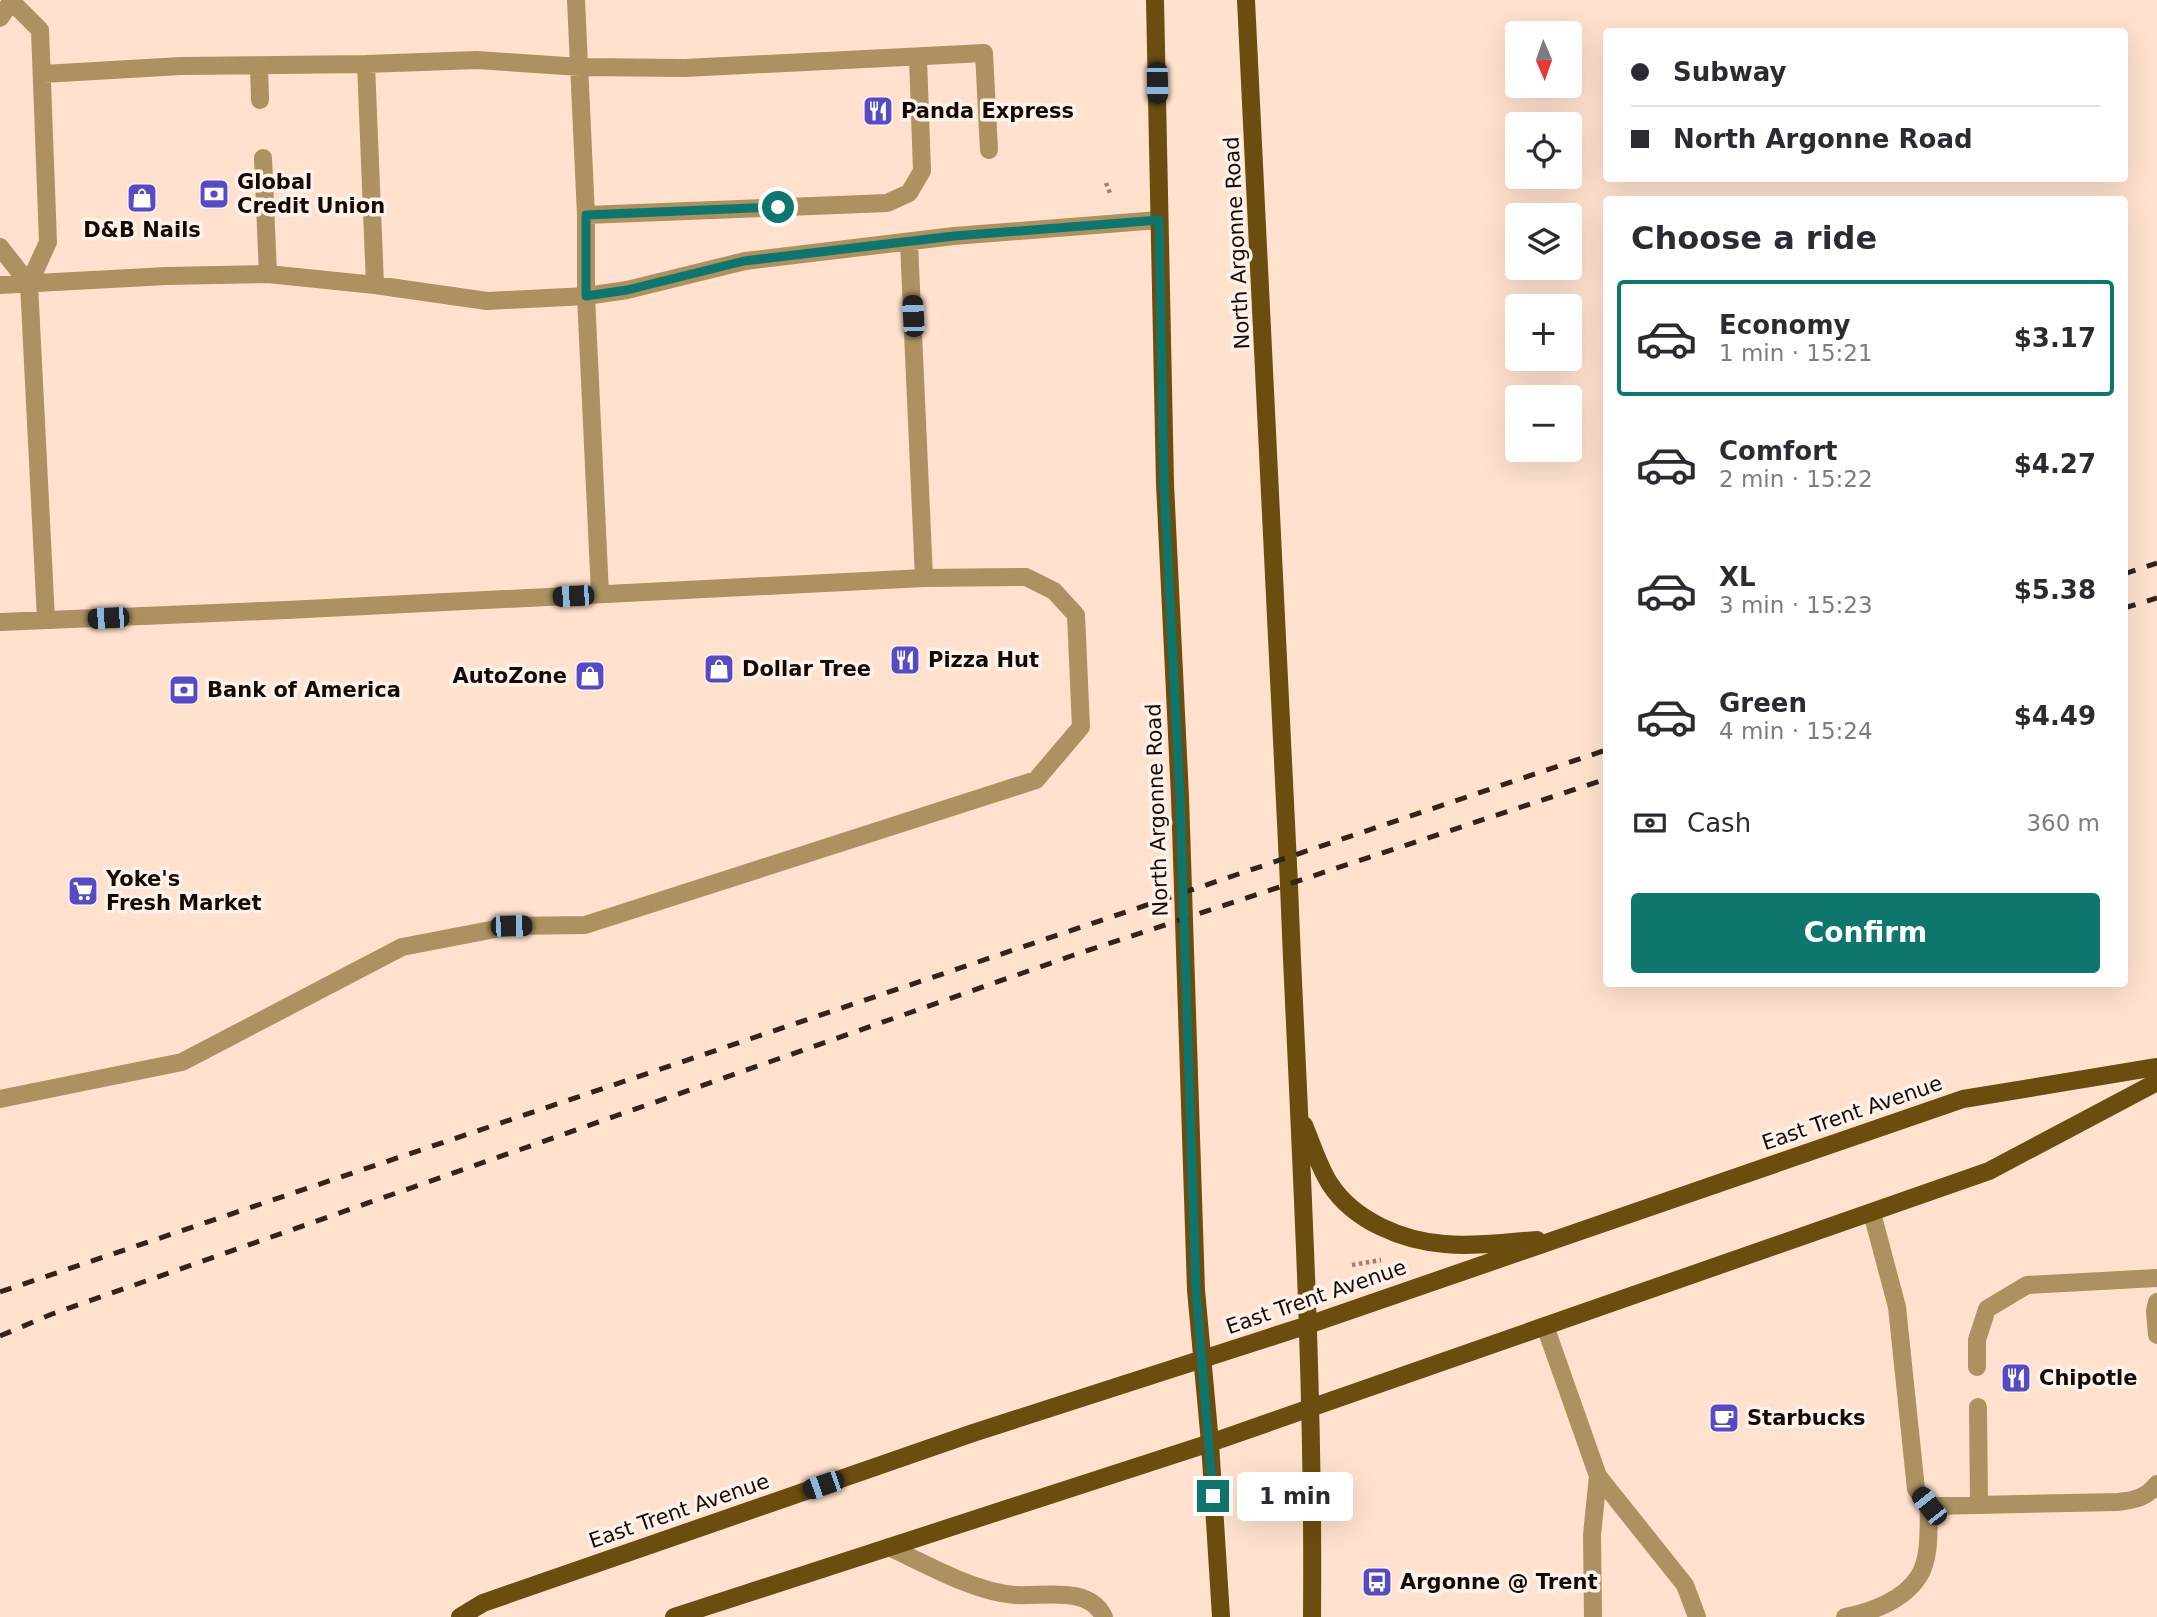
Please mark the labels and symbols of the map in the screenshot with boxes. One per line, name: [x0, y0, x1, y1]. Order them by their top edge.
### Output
north arrow: [1505, 21, 1582, 98]
car: [1147, 62, 1168, 104]
restaurant icon: Panda Express: [861, 94, 895, 128]
place label: Panda Express: [901, 99, 1074, 123]
street label: North Argonne Road: [1219, 136, 1255, 350]
place label: Global Credit Union: [237, 170, 385, 218]
bank icon: Global Credit Union: [197, 177, 231, 211]
shop icon: D&B Nails: [125, 181, 159, 215]
route start: [762, 191, 794, 223]
place label: D&B Nails: [83, 218, 201, 242]
car: [902, 294, 925, 338]
car: [552, 584, 595, 608]
car: [87, 606, 130, 630]
restaurant icon: Pizza Hut: [888, 643, 922, 677]
place label: Pizza Hut: [928, 648, 1039, 672]
shop icon: Dollar Tree: [702, 652, 736, 686]
place label: Dollar Tree: [742, 657, 871, 681]
shop icon: AutoZone: [573, 659, 607, 693]
place label: AutoZone: [452, 664, 567, 688]
bank icon: Bank of America: [167, 673, 201, 707]
place label: Bank of America: [207, 678, 401, 702]
street label: North Argonne Road: [1141, 703, 1173, 917]
place label: Yoke's Fresh Market: [105, 867, 261, 915]
supermarket icon: Yoke's Fresh Market: [66, 874, 100, 908]
car: [490, 915, 533, 937]
street label: East Trent Avenue: [1759, 1071, 1945, 1155]
street label: East Trent Avenue: [1223, 1255, 1409, 1339]
restaurant icon: Chipotle: [1999, 1361, 2033, 1395]
place label: Chipotle: [2039, 1366, 2138, 1390]
cafe icon: Starbucks: [1707, 1401, 1741, 1435]
place label: Starbucks: [1747, 1406, 1866, 1430]
car: [800, 1468, 847, 1502]
street label: East Trent Avenue: [586, 1469, 772, 1553]
callout: 1 min: [1238, 1472, 1353, 1520]
route end: [1197, 1480, 1229, 1512]
car: [1908, 1483, 1951, 1529]
bus stop icon: Argonne @ Trent: [1360, 1565, 1394, 1599]
place label: Argonne @ Trent: [1400, 1570, 1597, 1594]

